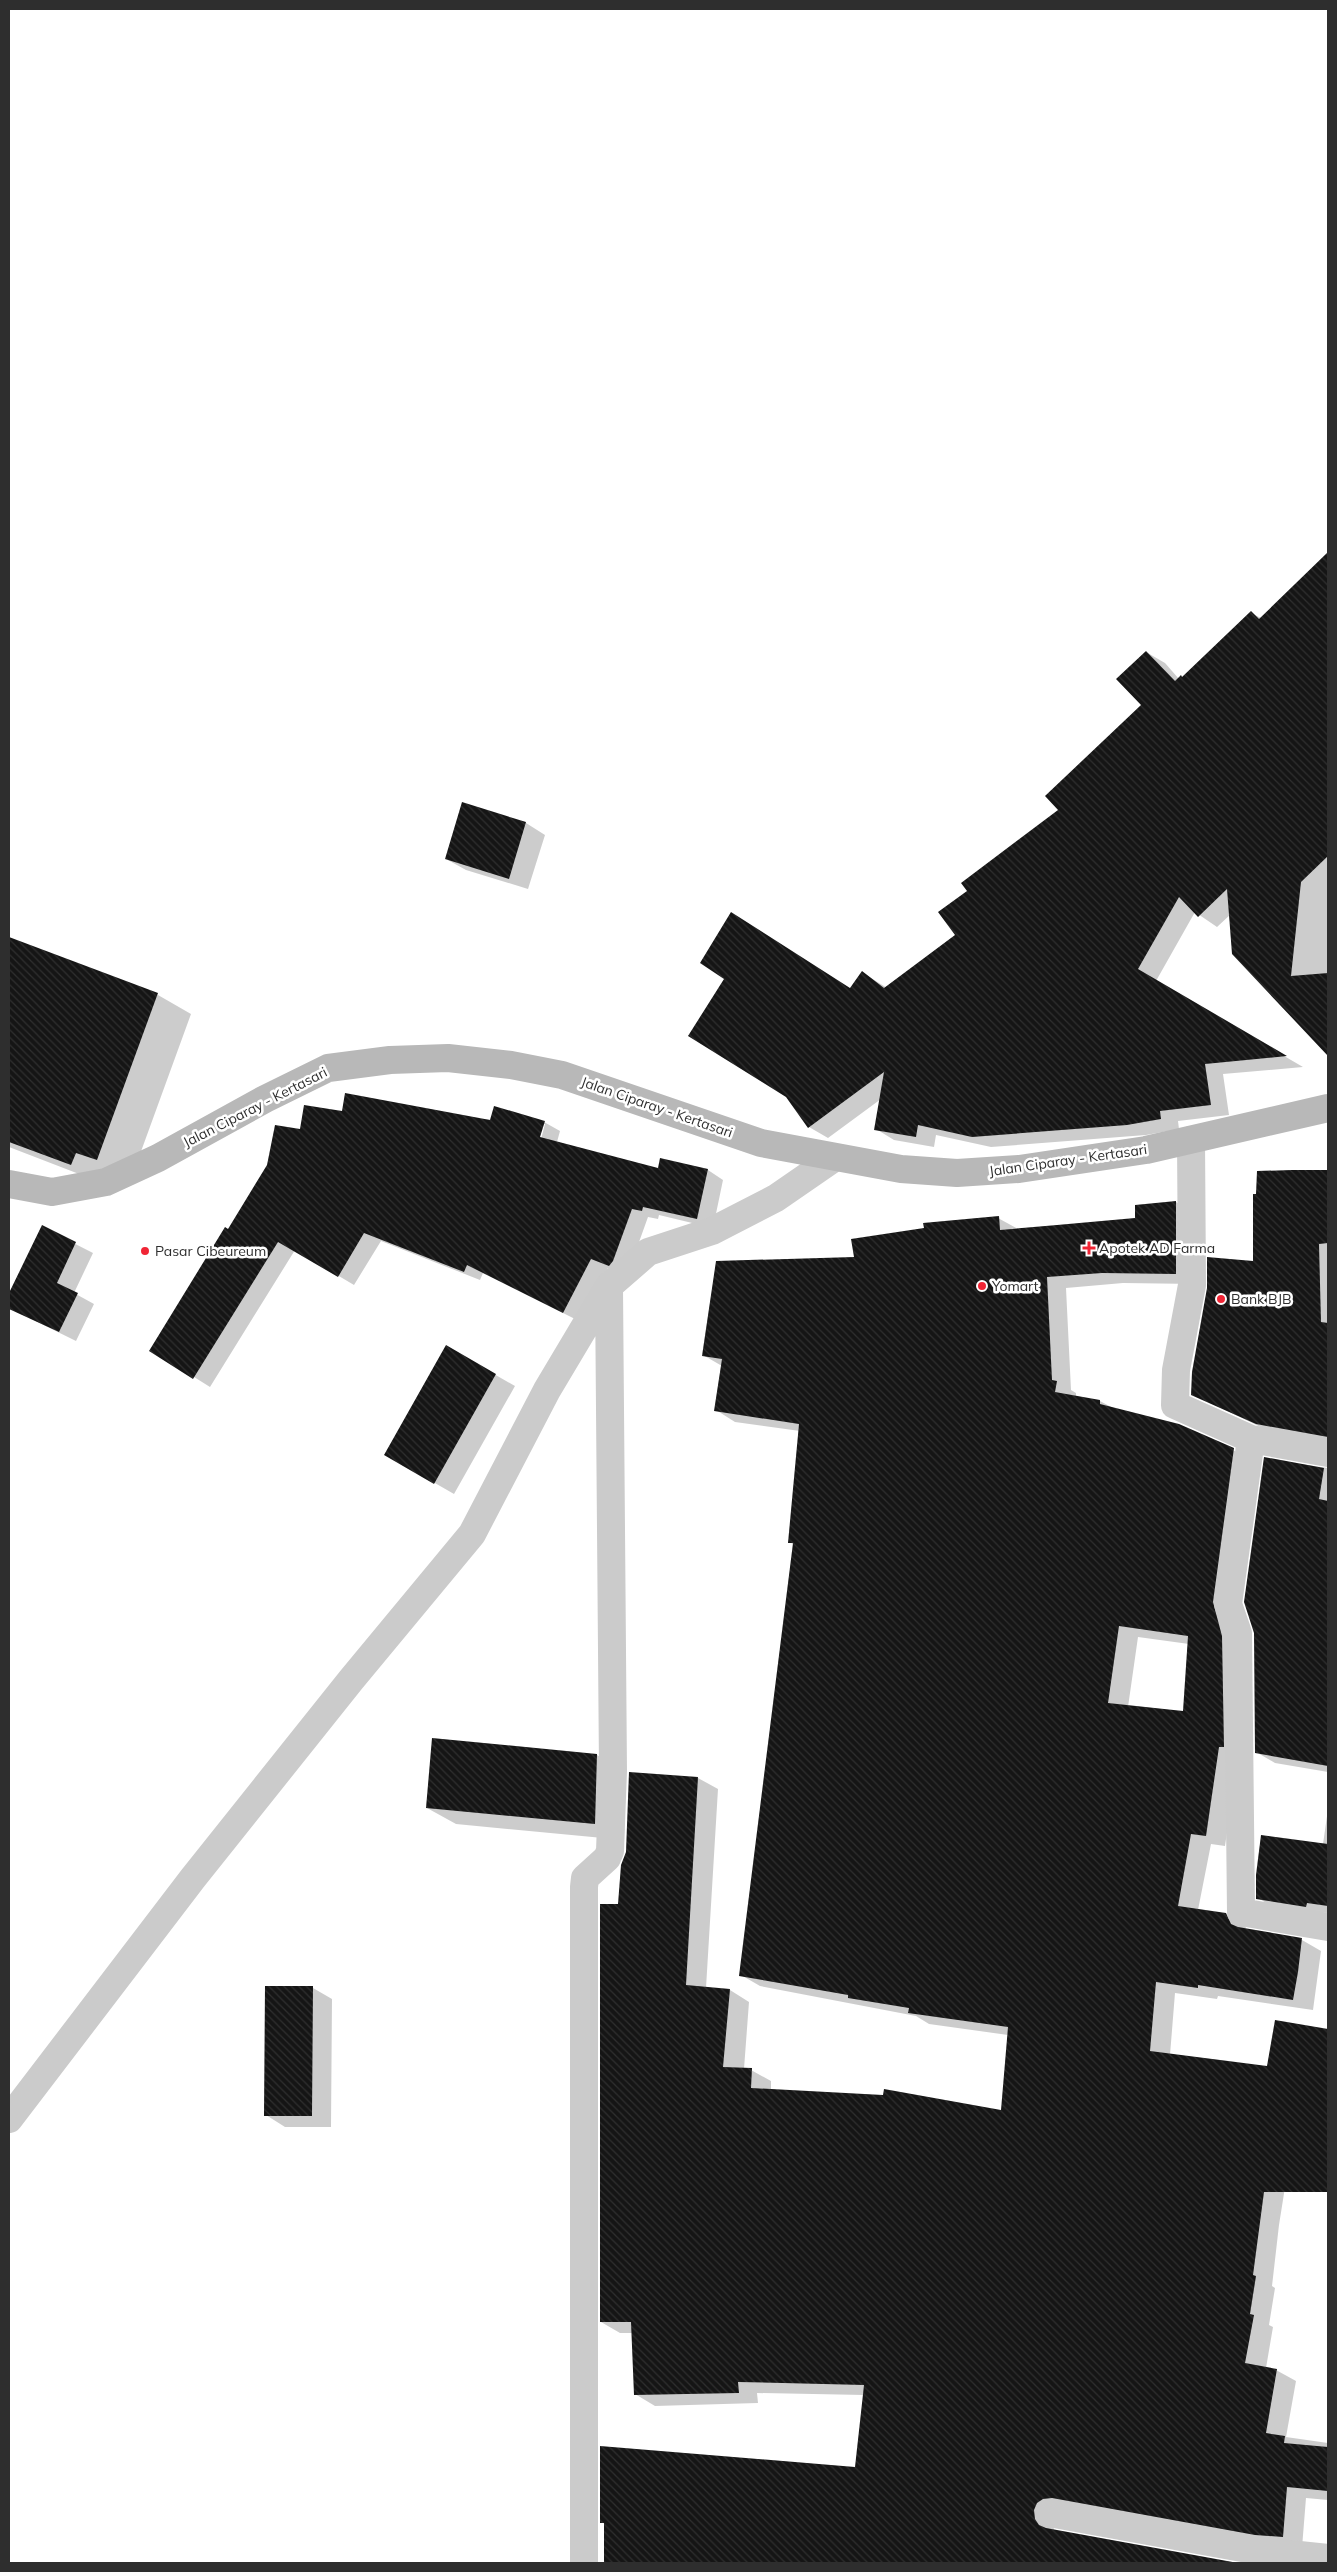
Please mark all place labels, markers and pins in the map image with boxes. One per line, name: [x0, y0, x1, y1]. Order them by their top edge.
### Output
place label: Apotek AD Farma: [1099, 1239, 1215, 1257]
place label: Pasar Cibeureum: [155, 1242, 266, 1260]
marker: Apotek AD Farma: [1083, 1242, 1095, 1254]
marker: Pasar Cibeureum: [139, 1245, 151, 1257]
place label: Yomart: [991, 1277, 1039, 1295]
marker: Yomart: [976, 1280, 988, 1292]
place label: Bank BJB: [1231, 1290, 1292, 1308]
marker: Bank BJB: [1215, 1293, 1227, 1305]

